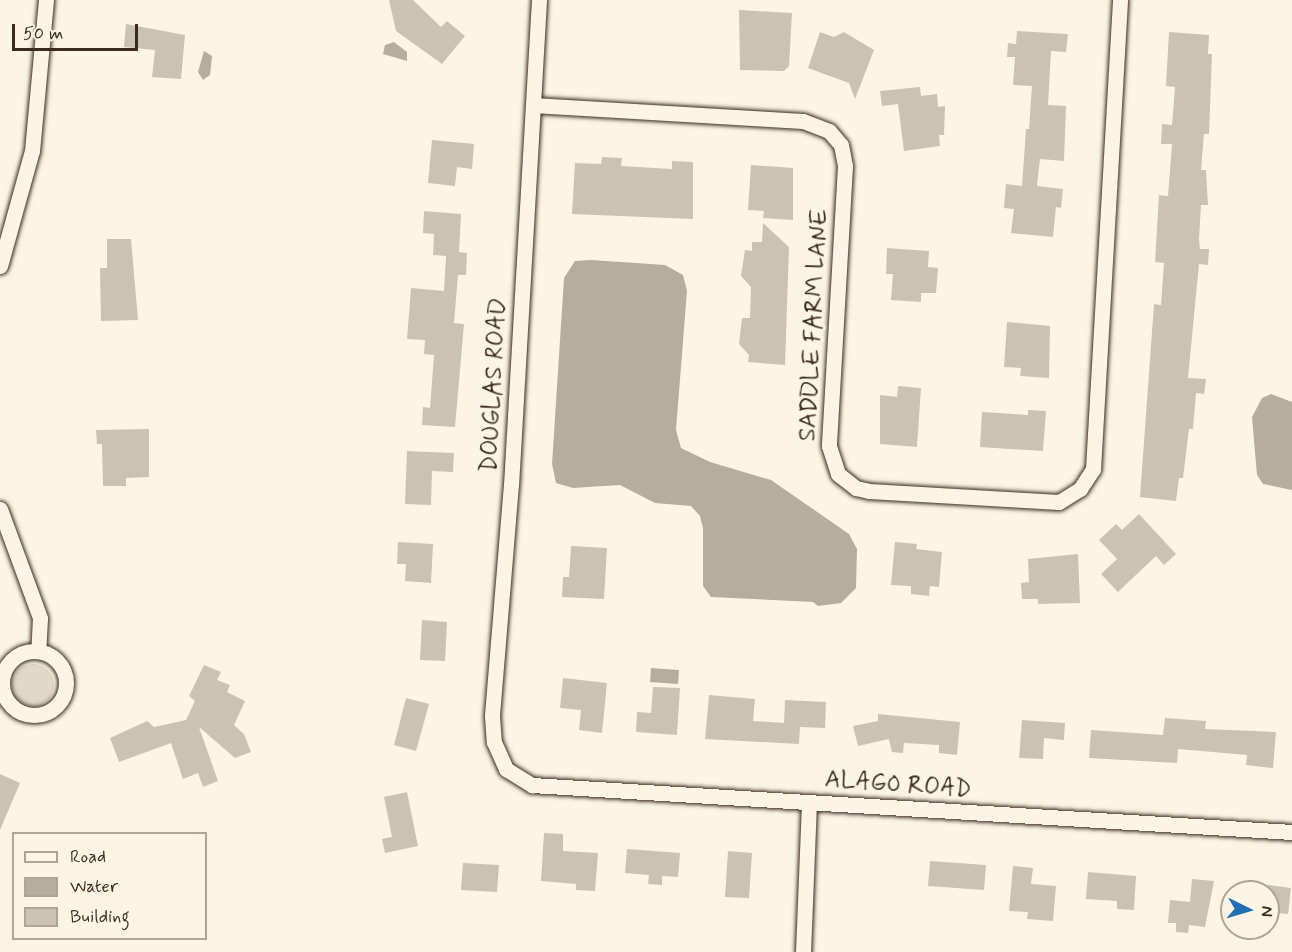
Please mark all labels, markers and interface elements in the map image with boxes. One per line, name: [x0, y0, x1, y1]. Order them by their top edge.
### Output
scale bar: [15, 12, 141, 50]
text: 50 m: [23, 22, 63, 46]
street label: SADDLE FARM LANE: [794, 210, 834, 440]
street label: DOUGLAS ROAD: [475, 298, 513, 472]
street label: ALAGO ROAD: [825, 766, 971, 804]
legend: [12, 832, 207, 940]
text: Road: [70, 845, 106, 869]
text: Water: [70, 875, 118, 899]
north arrow: [1220, 880, 1280, 940]
text: Building: [70, 905, 130, 929]
text: N: [1256, 905, 1277, 918]

